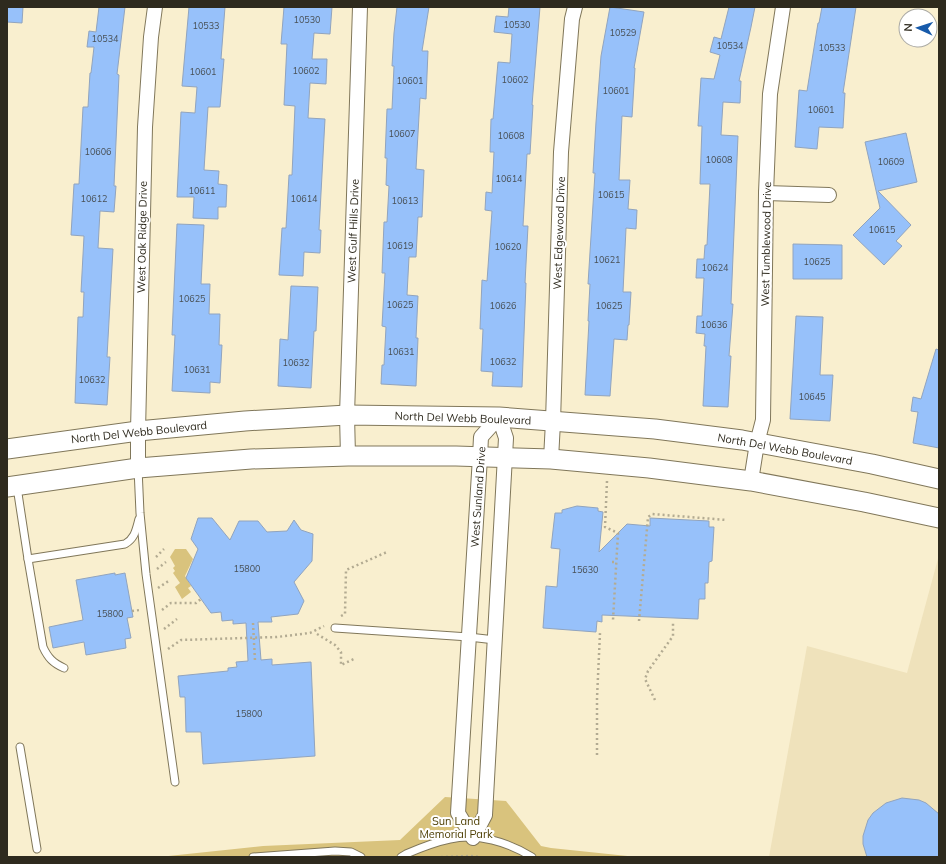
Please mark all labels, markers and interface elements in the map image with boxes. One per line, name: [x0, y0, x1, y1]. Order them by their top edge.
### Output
north arrow: [898, 8, 938, 48]
house number: 10530: [293, 14, 321, 25]
house number: 10530: [503, 19, 531, 30]
house number: 10533: [192, 20, 220, 31]
text: N: [901, 23, 915, 32]
house number: 10529: [609, 27, 637, 38]
house number: 10534: [91, 33, 119, 44]
house number: 10534: [716, 40, 744, 51]
house number: 10533: [818, 42, 846, 53]
house number: 10602: [292, 65, 320, 76]
house number: 10601: [189, 66, 217, 77]
house number: 10602: [501, 74, 529, 85]
house number: 10601: [396, 75, 424, 86]
house number: 10601: [602, 85, 630, 96]
house number: 10601: [807, 104, 835, 115]
house number: 10607: [388, 128, 416, 139]
house number: 10608: [497, 130, 525, 141]
house number: 10606: [84, 146, 112, 157]
house number: 10608: [705, 154, 733, 165]
house number: 10609: [877, 156, 905, 167]
house number: 10614: [495, 173, 523, 184]
street label: West Edgewood Drive: [550, 176, 568, 290]
street label: West Gulf Hills Drive: [344, 179, 362, 283]
street label: West Oak Ridge Drive: [134, 181, 150, 293]
street label: West Tumblewood Drive: [758, 181, 774, 306]
house number: 10611: [188, 185, 216, 196]
house number: 10615: [597, 189, 625, 200]
house number: 10612: [80, 193, 108, 204]
house number: 10614: [290, 193, 318, 204]
house number: 10613: [391, 195, 419, 206]
house number: 10615: [868, 224, 896, 235]
house number: 10619: [386, 240, 414, 251]
house number: 10620: [494, 241, 522, 252]
house number: 10621: [593, 254, 621, 265]
house number: 10625: [803, 256, 831, 267]
house number: 10624: [701, 262, 729, 273]
house number: 10625: [178, 293, 206, 304]
house number: 10625: [386, 299, 414, 310]
house number: 10626: [489, 300, 517, 311]
house number: 10625: [595, 300, 623, 311]
house number: 10636: [700, 319, 728, 330]
house number: 10631: [387, 346, 415, 357]
house number: 10632: [489, 356, 517, 367]
house number: 10632: [282, 357, 310, 368]
house number: 10631: [183, 364, 211, 375]
house number: 10632: [78, 374, 106, 385]
house number: 10645: [798, 391, 826, 402]
street label: North Del Webb Boulevard: [394, 409, 532, 427]
street label: North Del Webb Boulevard: [70, 418, 208, 446]
street label: North Del Webb Boulevard: [716, 430, 854, 468]
street label: West Sunland Drive: [467, 446, 489, 548]
house number: 15800: [233, 563, 261, 574]
house number: 15630: [571, 564, 599, 575]
house number: 15800: [96, 608, 124, 619]
house number: 15800: [235, 708, 263, 719]
park label: Sun Land Memorial Park: [419, 814, 493, 841]

